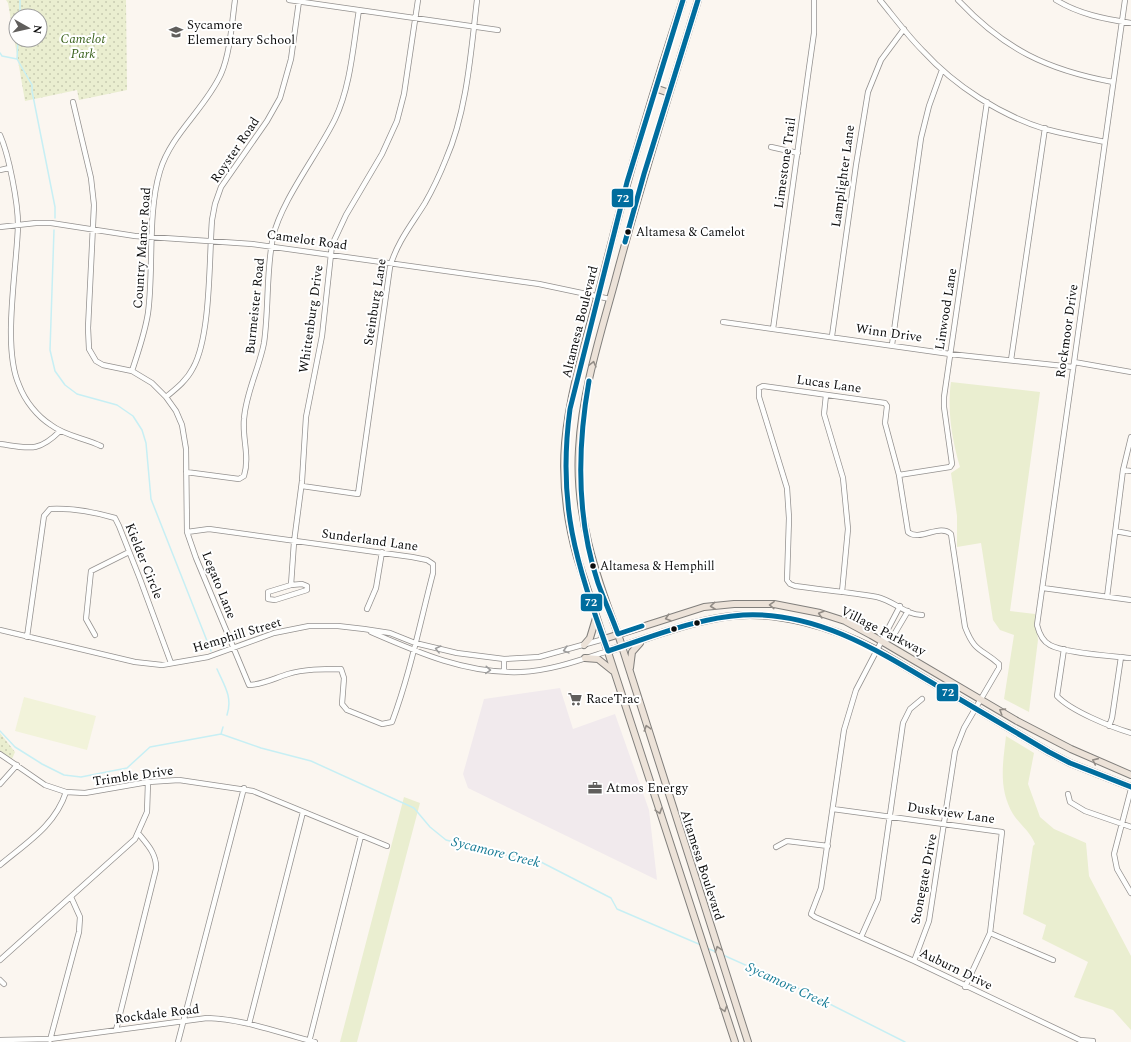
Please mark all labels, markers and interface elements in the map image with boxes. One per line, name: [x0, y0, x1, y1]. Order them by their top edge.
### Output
north arrow: [8, 8, 48, 48]
place label: Sycamore Elementary School: [187, 15, 295, 50]
text: N: [28, 24, 46, 35]
school or university icon: Sycamore Elementary School: [168, 24, 184, 40]
park label: Camelot Park: [61, 29, 106, 64]
street label: Royster Road: [205, 113, 265, 187]
street label: Limestone Trail: [769, 116, 801, 210]
street label: Lamplighter Lane: [826, 123, 860, 229]
street label: Country Manor Road: [128, 187, 156, 309]
line badge: 72: [611, 188, 634, 208]
text: 72: [617, 190, 629, 207]
place label: Altamesa & Camelot: [636, 223, 745, 242]
street label: Camelot Road: [265, 224, 349, 256]
marker: Altamesa & Camelot: [623, 227, 633, 237]
street label: Burmeister Road: [240, 257, 270, 355]
street label: Steinburg Lane: [358, 257, 392, 347]
street label: Whittenburg Drive: [293, 264, 329, 374]
street label: Altamesa Boulevard: [556, 264, 604, 380]
street label: Linwood Lane: [930, 267, 962, 351]
street label: Rockmoor Drive: [1051, 283, 1083, 379]
street label: Winn Drive: [854, 318, 924, 348]
one-way arrow: [589, 361, 597, 367]
street label: Lucas Lane: [795, 370, 863, 398]
street label: Kielder Circle: [120, 520, 168, 602]
street label: Sunderland Lane: [320, 523, 420, 557]
street label: Legato Lane: [196, 548, 242, 622]
place label: Altamesa & Hemphill: [600, 557, 714, 576]
marker: Altamesa & Hemphill: [588, 561, 598, 571]
line badge: 72: [580, 593, 603, 612]
text: 72: [585, 594, 597, 611]
one-way arrow: [769, 600, 775, 609]
one-way arrow: [710, 601, 716, 610]
street label: Village Parkway: [837, 601, 930, 661]
one-way arrow: [818, 610, 825, 619]
street label: Hemphill Street: [190, 612, 284, 658]
one-way arrow: [665, 613, 672, 622]
unlabelled marker: [692, 618, 702, 628]
unlabelled marker: [669, 624, 679, 634]
one-way arrow: [435, 645, 441, 653]
one-way arrow: [563, 645, 569, 653]
one-way arrow: [485, 665, 491, 674]
line badge: 72: [936, 683, 959, 702]
text: 72: [942, 684, 954, 701]
place label: RaceTrac: [586, 689, 640, 709]
supermarket icon: RaceTrac: [567, 691, 583, 707]
one-way arrow: [999, 709, 1006, 716]
one-way arrow: [643, 725, 652, 732]
one-way arrow: [1092, 757, 1099, 765]
street label: Trimble Drive: [91, 760, 175, 792]
place label: Atmos Energy: [606, 778, 689, 798]
office icon: Atmos Energy: [587, 780, 603, 796]
street label: Duskview Lane: [906, 797, 996, 829]
street label: Altamesa Boulevard: [675, 807, 729, 923]
one-way arrow: [654, 808, 663, 815]
water label: Sycamore Creek: [449, 831, 543, 873]
street label: Stonegate Drive: [905, 832, 943, 926]
street label: Auburn Drive: [916, 943, 996, 995]
one-way arrow: [714, 945, 722, 952]
water label: Sycamore Creek: [742, 956, 834, 1014]
street label: Rockdale Road: [114, 999, 200, 1029]
one-way arrow: [719, 1005, 728, 1012]

